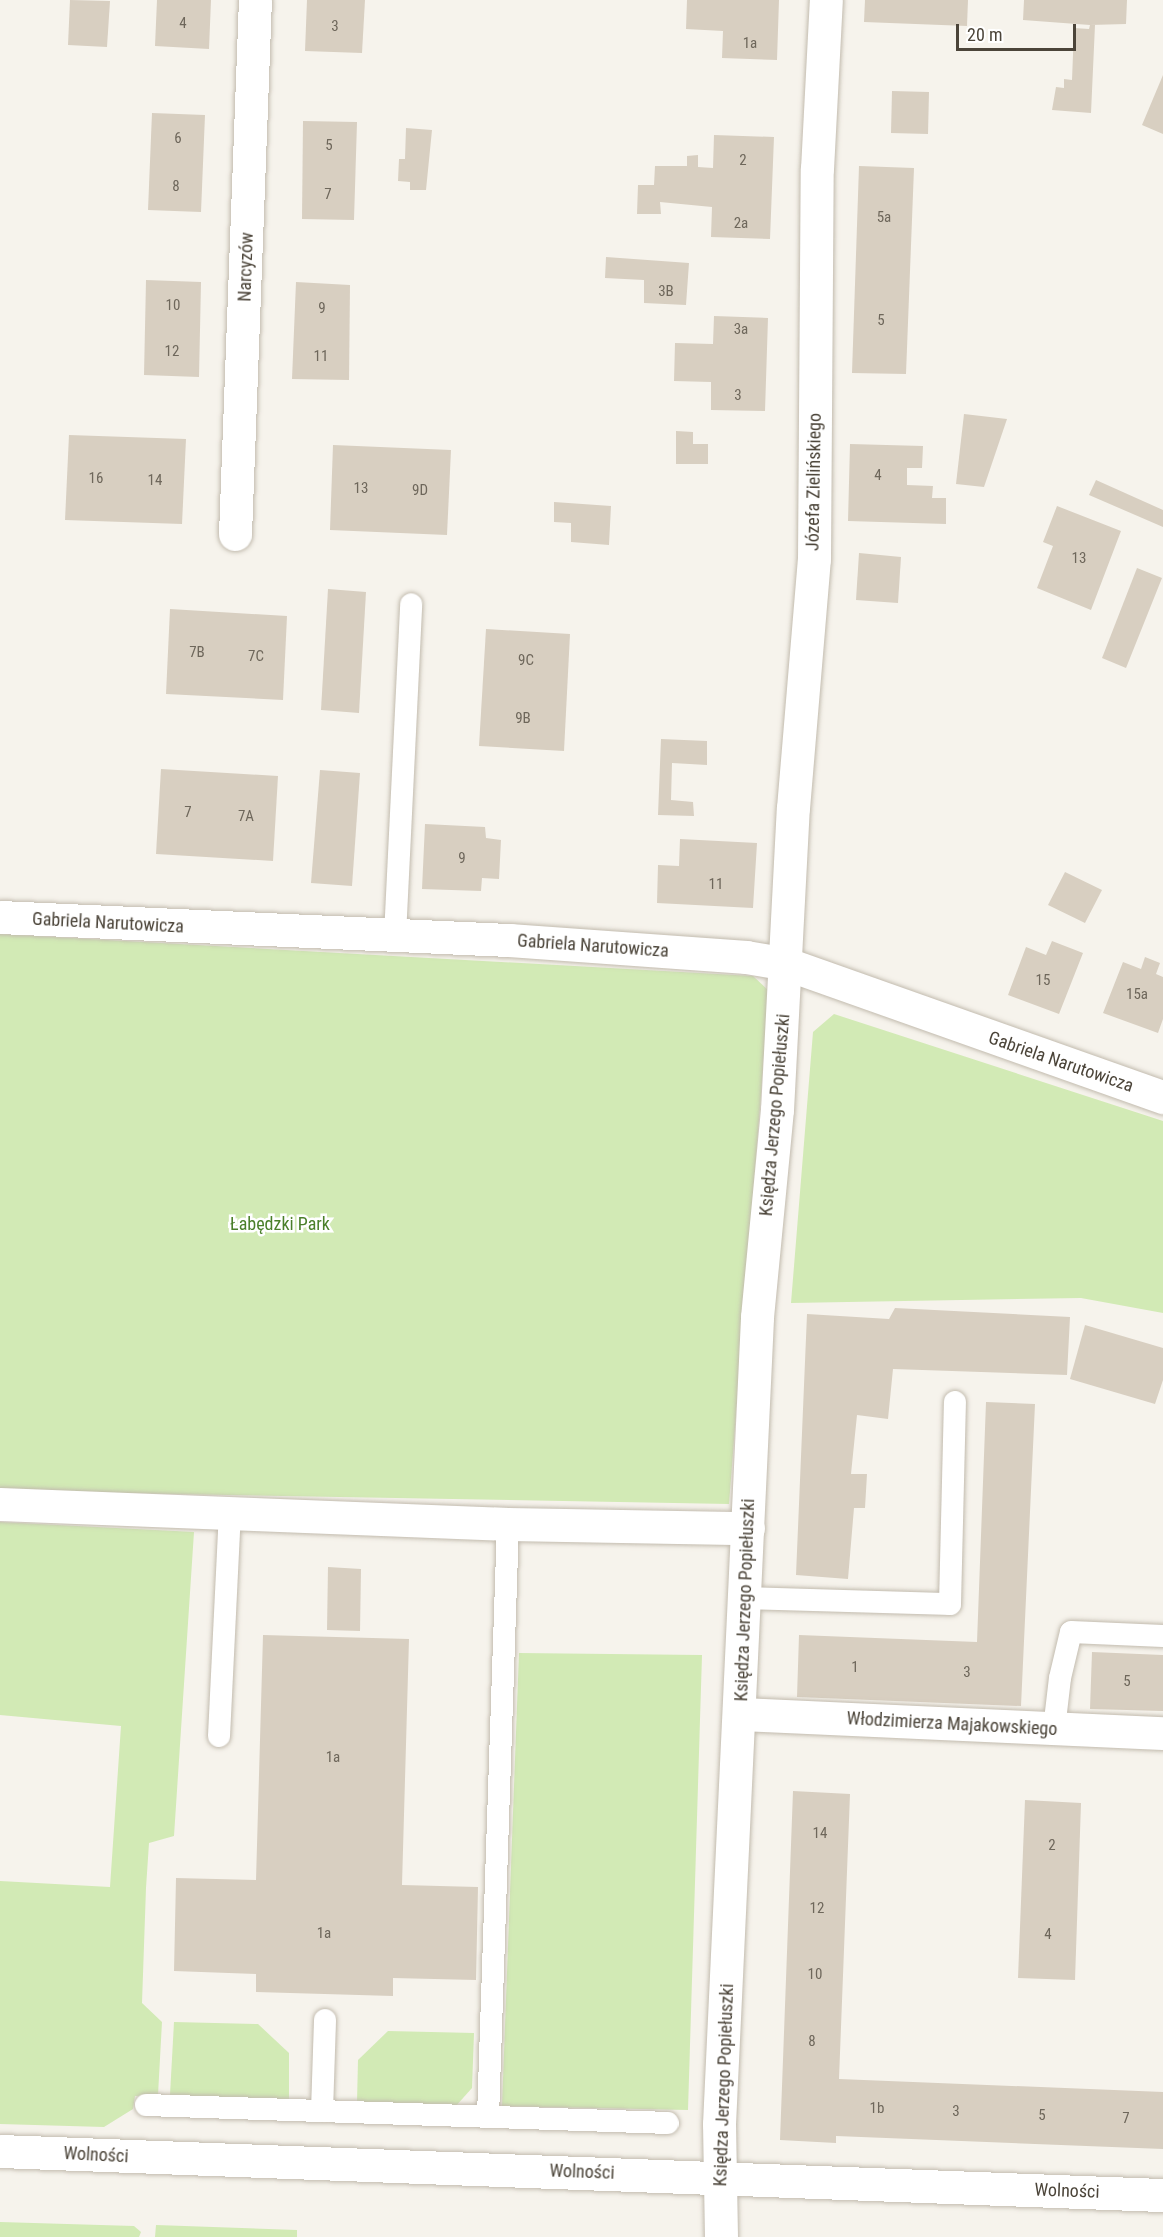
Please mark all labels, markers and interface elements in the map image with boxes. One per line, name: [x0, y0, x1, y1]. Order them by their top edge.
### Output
scale bar: [959, 12, 1079, 50]
house number: 4: [179, 15, 187, 33]
house number: 3: [331, 18, 339, 36]
text: 20 m: [967, 24, 1002, 45]
house number: 1a: [743, 35, 757, 53]
house number: 6: [174, 130, 182, 148]
house number: 5: [325, 137, 333, 155]
house number: 2: [739, 152, 747, 170]
house number: 8: [172, 178, 180, 196]
house number: 7: [324, 186, 332, 204]
house number: 5a: [877, 209, 891, 227]
house number: 2a: [734, 215, 748, 233]
street label: Narcyzów: [234, 232, 258, 302]
house number: 3B: [658, 283, 674, 301]
house number: 10: [166, 297, 180, 315]
house number: 9: [318, 300, 326, 318]
house number: 5: [877, 312, 885, 330]
house number: 3a: [734, 321, 748, 339]
house number: 12: [165, 343, 179, 361]
house number: 11: [314, 348, 328, 366]
house number: 3: [734, 387, 742, 405]
street label: Józefa Zielińskiego: [802, 413, 826, 551]
house number: 4: [874, 467, 882, 485]
house number: 16: [89, 470, 103, 488]
house number: 14: [148, 472, 162, 490]
house number: 13: [354, 480, 368, 498]
house number: 9D: [412, 482, 428, 500]
house number: 13: [1072, 550, 1086, 568]
house number: 7B: [189, 644, 205, 662]
house number: 7C: [248, 648, 264, 666]
house number: 9C: [518, 652, 534, 670]
house number: 9B: [515, 710, 531, 728]
house number: 7: [184, 804, 192, 822]
house number: 7A: [238, 808, 254, 826]
house number: 9: [458, 850, 466, 868]
house number: 11: [709, 876, 723, 894]
street label: Gabriela Narutowicza: [32, 908, 184, 938]
street label: Gabriela Narutowicza: [516, 930, 670, 962]
house number: 15: [1036, 972, 1050, 990]
house number: 15a: [1126, 986, 1148, 1004]
street label: Księdza Jerzego Popiełuszki: [755, 1013, 795, 1217]
street label: Gabriela Narutowicza: [986, 1027, 1136, 1097]
park label: Łabędzki Park: [230, 1213, 330, 1235]
street label: Księdza Jerzego Popiełuszki: [731, 1498, 759, 1702]
house number: 1: [851, 1659, 859, 1677]
house number: 3: [963, 1664, 971, 1682]
house number: 5: [1123, 1673, 1131, 1691]
street label: Włodzimierza Majakowskiego: [846, 1708, 1058, 1740]
house number: 1a: [326, 1749, 340, 1767]
house number: 14: [813, 1825, 827, 1843]
house number: 2: [1048, 1837, 1056, 1855]
house number: 12: [810, 1900, 824, 1918]
house number: 1a: [317, 1925, 331, 1943]
house number: 4: [1044, 1926, 1052, 1944]
house number: 10: [808, 1966, 822, 1984]
street label: Księdza Jerzego Popiełuszki: [710, 1983, 738, 2187]
house number: 8: [808, 2033, 816, 2051]
house number: 1b: [870, 2100, 884, 2118]
house number: 3: [952, 2103, 960, 2121]
house number: 5: [1038, 2107, 1046, 2125]
house number: 7: [1122, 2110, 1130, 2128]
street label: Wolności: [63, 2143, 129, 2167]
street label: Wolności: [549, 2160, 615, 2184]
street label: Wolności: [1034, 2179, 1100, 2203]

